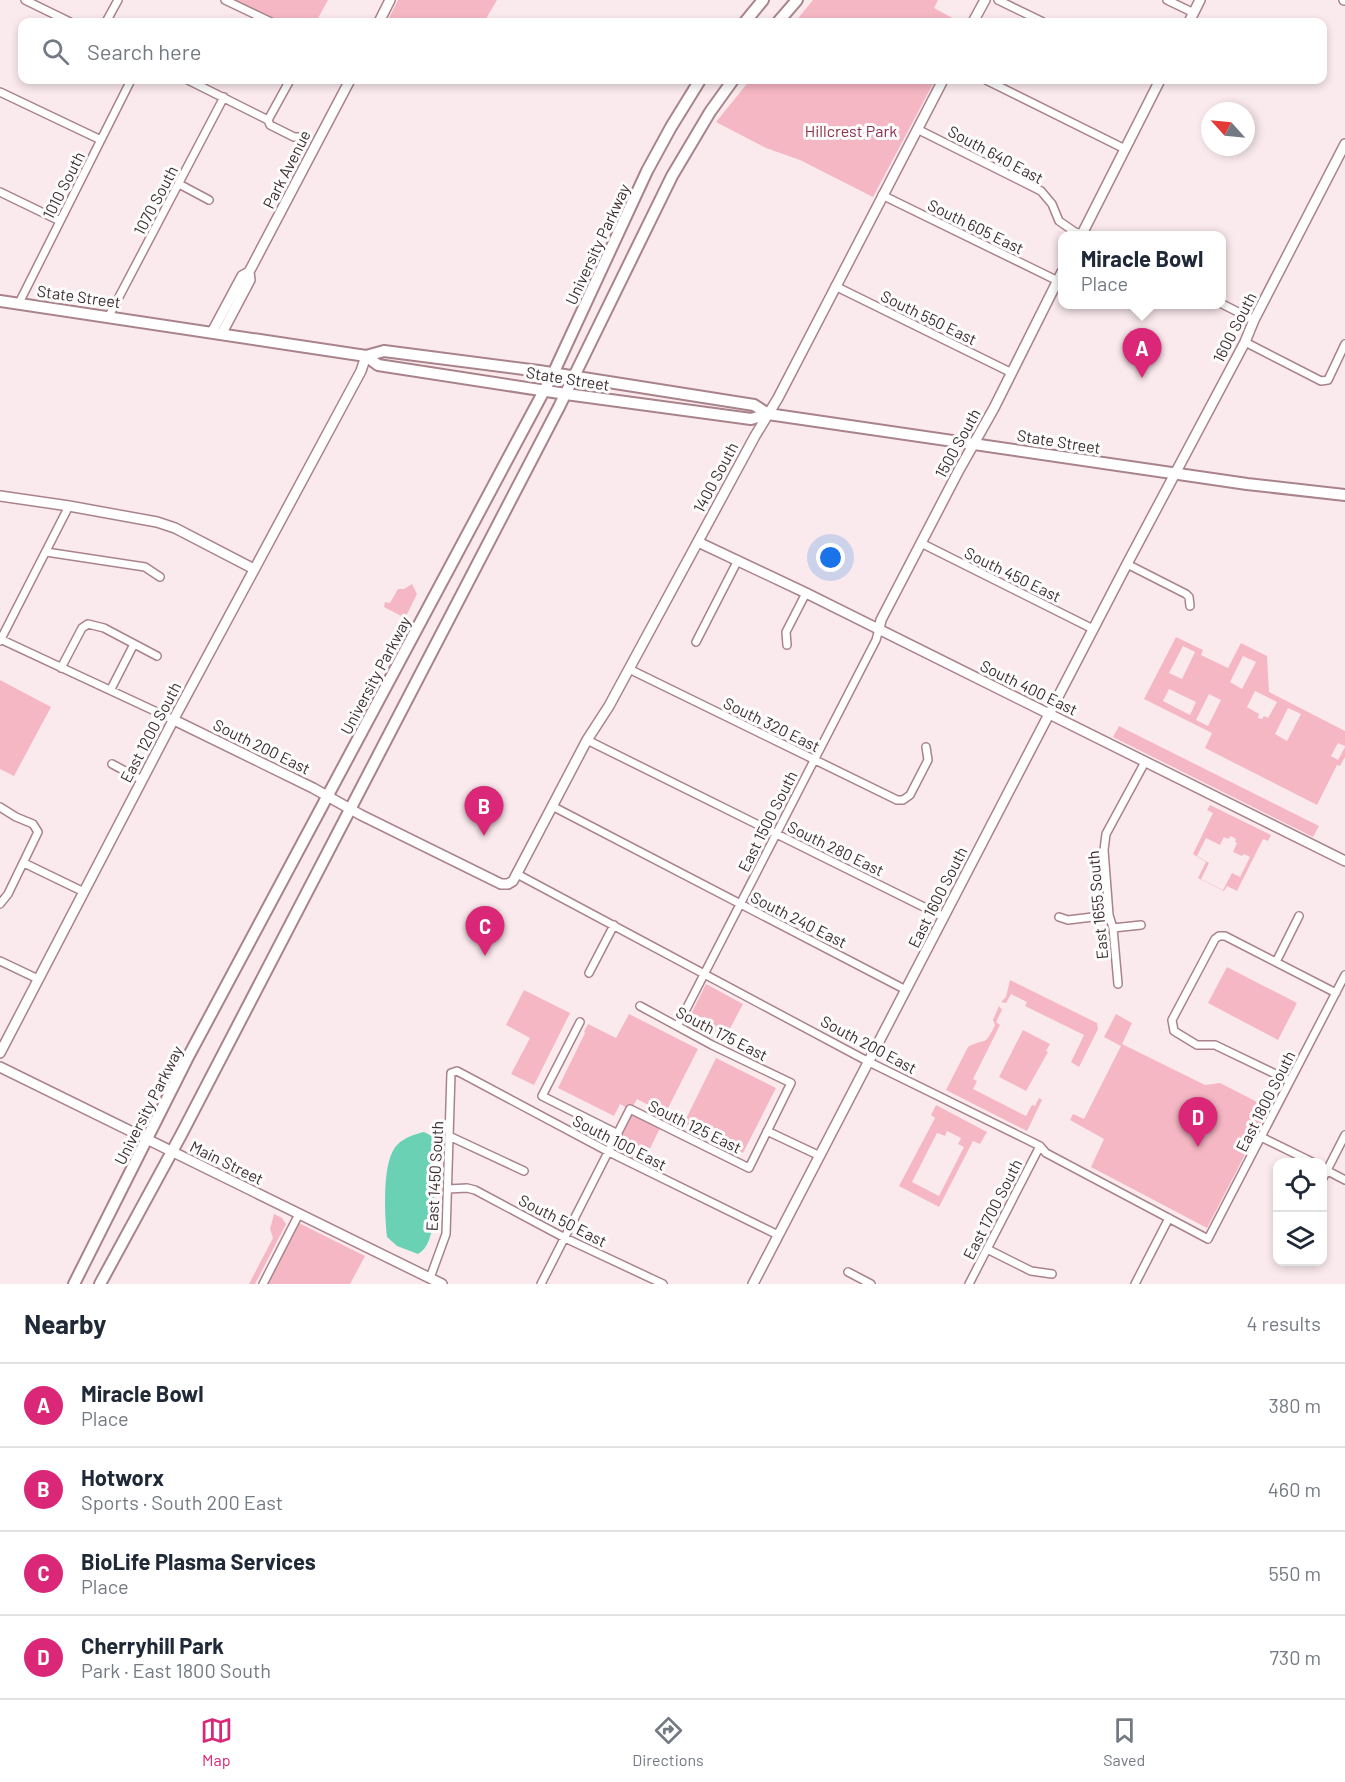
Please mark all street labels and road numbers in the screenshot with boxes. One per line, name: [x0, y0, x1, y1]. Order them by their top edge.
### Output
street label: South 640 East: [945, 121, 1047, 187]
street label: Park Avenue: [258, 127, 314, 211]
street label: 1010 South: [38, 148, 88, 222]
street label: 1070 South: [129, 162, 181, 238]
street label: University Parkway: [561, 180, 634, 307]
street label: South 605 East: [925, 195, 1027, 257]
street label: State Street: [36, 281, 122, 311]
street label: South 550 East: [878, 286, 980, 348]
street label: 1600 South: [1208, 289, 1260, 365]
street label: State Street: [525, 362, 611, 394]
street label: 1500 South: [930, 405, 984, 481]
street label: State Street: [1016, 425, 1102, 457]
street label: 1400 South: [689, 439, 741, 515]
street label: South 450 East: [962, 542, 1064, 606]
street label: University Parkway: [336, 612, 414, 737]
street label: South 400 East: [977, 655, 1081, 719]
street label: East 1200 South: [116, 678, 184, 786]
street label: South 320 East: [721, 693, 823, 755]
street label: South 200 East: [210, 714, 314, 778]
street label: East 1500 South: [733, 767, 801, 875]
street label: South 280 East: [785, 816, 887, 880]
street label: East 1600 South: [903, 843, 971, 951]
street label: East 1655 South: [1083, 850, 1111, 960]
street label: South 240 East: [748, 887, 850, 951]
street label: South 175 East: [673, 1002, 771, 1064]
street label: South 200 East: [818, 1011, 920, 1077]
street label: University Parkway: [110, 1042, 187, 1168]
street label: East 1800 South: [1231, 1047, 1299, 1155]
street label: South 125 East: [645, 1095, 745, 1157]
street label: South 100 East: [570, 1110, 670, 1174]
street label: East 1450 South: [422, 1120, 446, 1232]
street label: Main Street: [187, 1136, 267, 1188]
street label: East 1700 South: [959, 1156, 1025, 1262]
street label: South 50 East: [516, 1190, 610, 1250]

